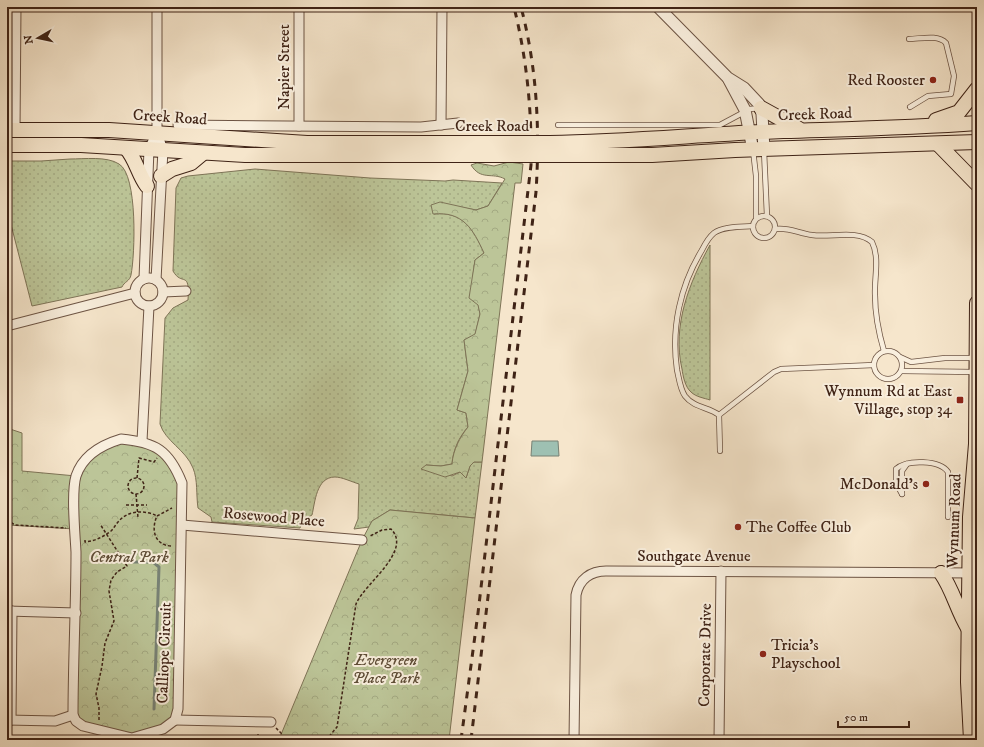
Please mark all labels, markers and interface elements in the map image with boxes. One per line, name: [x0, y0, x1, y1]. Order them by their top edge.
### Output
north arrow: [18, 18, 58, 58]
street label: Napier Street: [274, 24, 294, 110]
text: N: [21, 34, 37, 45]
place label: Red Rooster: [847, 70, 925, 90]
marker: Red Rooster: [928, 75, 938, 85]
street label: Creek Road: [778, 103, 852, 125]
street label: Creek Road: [132, 104, 208, 130]
street label: Creek Road: [455, 116, 529, 136]
place label: Wynnum Rd at East Village, stop 34: [823, 381, 953, 419]
marker: Wynnum Rd at East Village, stop 34: [955, 395, 965, 405]
street label: Wynnum Road: [942, 473, 966, 570]
place label: McDonald's: [840, 474, 918, 494]
marker: McDonald's: [921, 479, 931, 489]
street label: Rosewood Place: [222, 503, 326, 531]
place label: The Coffee Club: [746, 517, 851, 537]
marker: The Coffee Club: [733, 522, 743, 532]
street label: Southgate Avenue: [637, 546, 751, 566]
park label: Central Park: [89, 547, 169, 567]
street label: Calliope Circuit: [152, 602, 176, 704]
street label: Corporate Drive: [694, 603, 716, 707]
place label: Tricia's Playschool: [771, 635, 840, 673]
marker: Tricia's Playschool: [758, 649, 768, 659]
park label: Evergreen Place Park: [352, 650, 420, 688]
scale bar: [838, 703, 909, 729]
text: 50 m: [844, 710, 868, 725]

